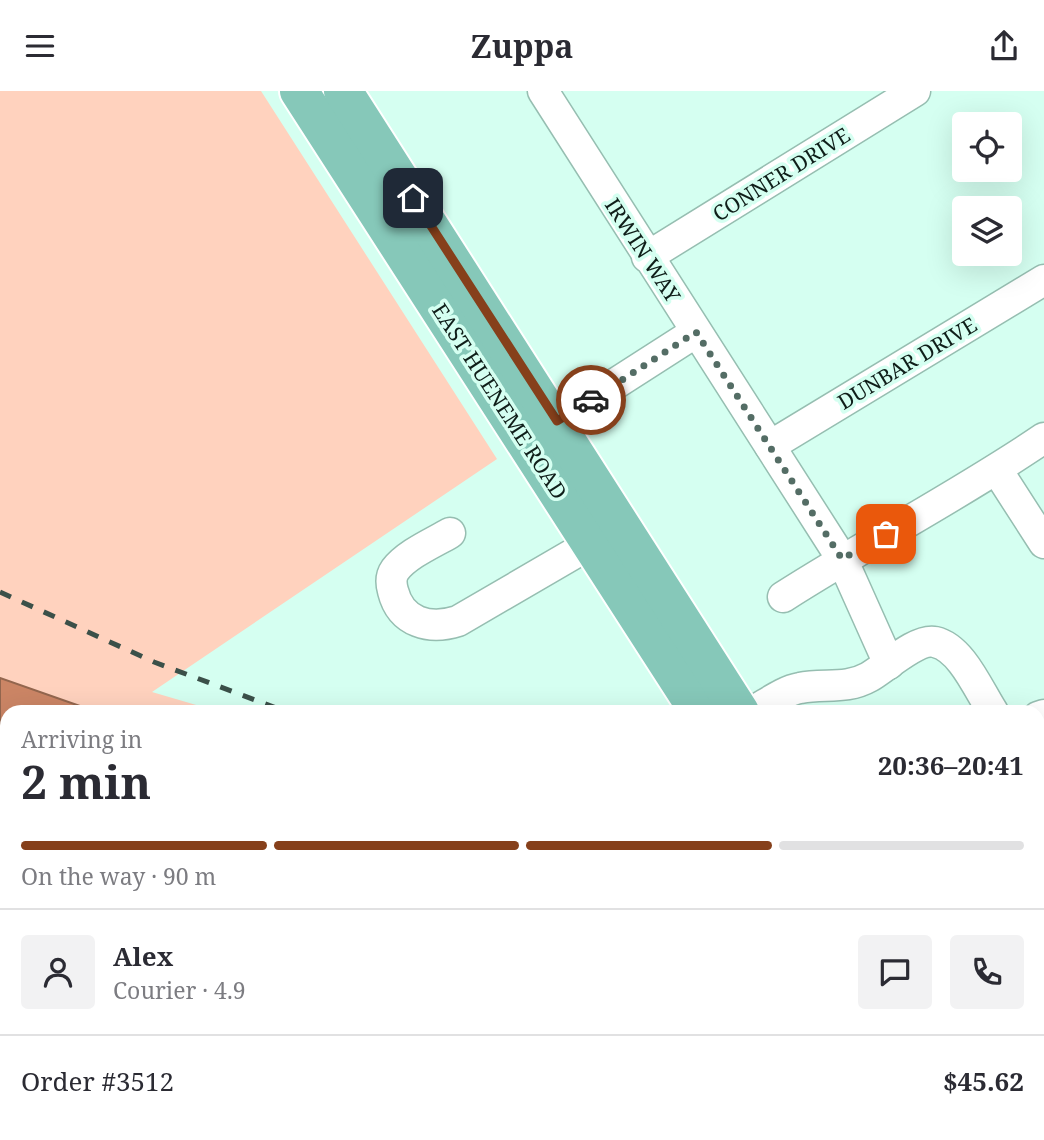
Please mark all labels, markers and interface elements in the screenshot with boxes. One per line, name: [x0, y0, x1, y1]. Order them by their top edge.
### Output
text: Zuppa: [470, 24, 574, 67]
icon: menu: [21, 27, 59, 65]
icon: share: [985, 27, 1023, 65]
map controls: [952, 112, 1022, 266]
button: locate: [952, 112, 1022, 182]
street label: CONNER DRIVE: [707, 121, 855, 227]
pin: [383, 168, 443, 228]
icon: home: [394, 179, 432, 217]
street label: IRWIN WAY: [599, 192, 688, 308]
button: layers: [952, 196, 1022, 266]
street label: EAST HUENEME ROAD: [426, 298, 574, 504]
street label: DUNBAR DRIVE: [832, 310, 982, 416]
courier: [556, 365, 626, 435]
icon: car: [572, 381, 610, 419]
pin: [856, 504, 916, 564]
icon: bag: [867, 515, 905, 553]
text: Arriving in: [21, 723, 142, 755]
text: 20:36–20:41: [878, 747, 1024, 783]
text: 2 min: [21, 750, 151, 812]
text: On the way · 90 m: [21, 860, 216, 892]
button: person: [21, 935, 95, 1009]
button: chat: [858, 935, 932, 1009]
button: phone: [950, 935, 1024, 1009]
text: Alex: [113, 938, 173, 974]
text: Courier · 4.9: [113, 974, 246, 1006]
text: Order #3512: [21, 1063, 174, 1099]
text: $45.62: [943, 1063, 1024, 1099]

